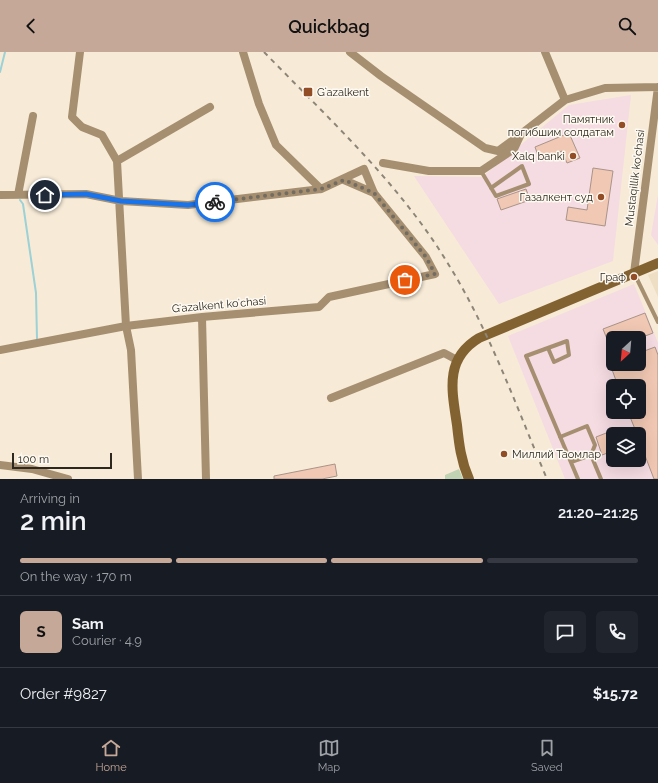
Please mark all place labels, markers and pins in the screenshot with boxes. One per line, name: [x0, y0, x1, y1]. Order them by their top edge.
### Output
marker: Gʻazalkent: [302, 86, 314, 98]
place label: Gʻazalkent: [317, 86, 369, 99]
place label: Памятник погибшим солдатам: [508, 113, 614, 139]
marker: Памятник погибшим солдатам: [617, 120, 627, 130]
place label: Xalq banki: [512, 150, 565, 163]
marker: Xalq banki: [568, 151, 578, 161]
pin: [28, 178, 62, 212]
place label: Газалкент суд: [519, 191, 594, 204]
marker: Газалкент суд: [596, 192, 606, 202]
pin: [388, 263, 422, 297]
place label: Граф: [600, 271, 626, 284]
marker: Граф: [629, 272, 639, 282]
place label: Миллий Таомлар: [512, 448, 601, 461]
marker: Миллий Таомлар: [499, 449, 509, 459]

